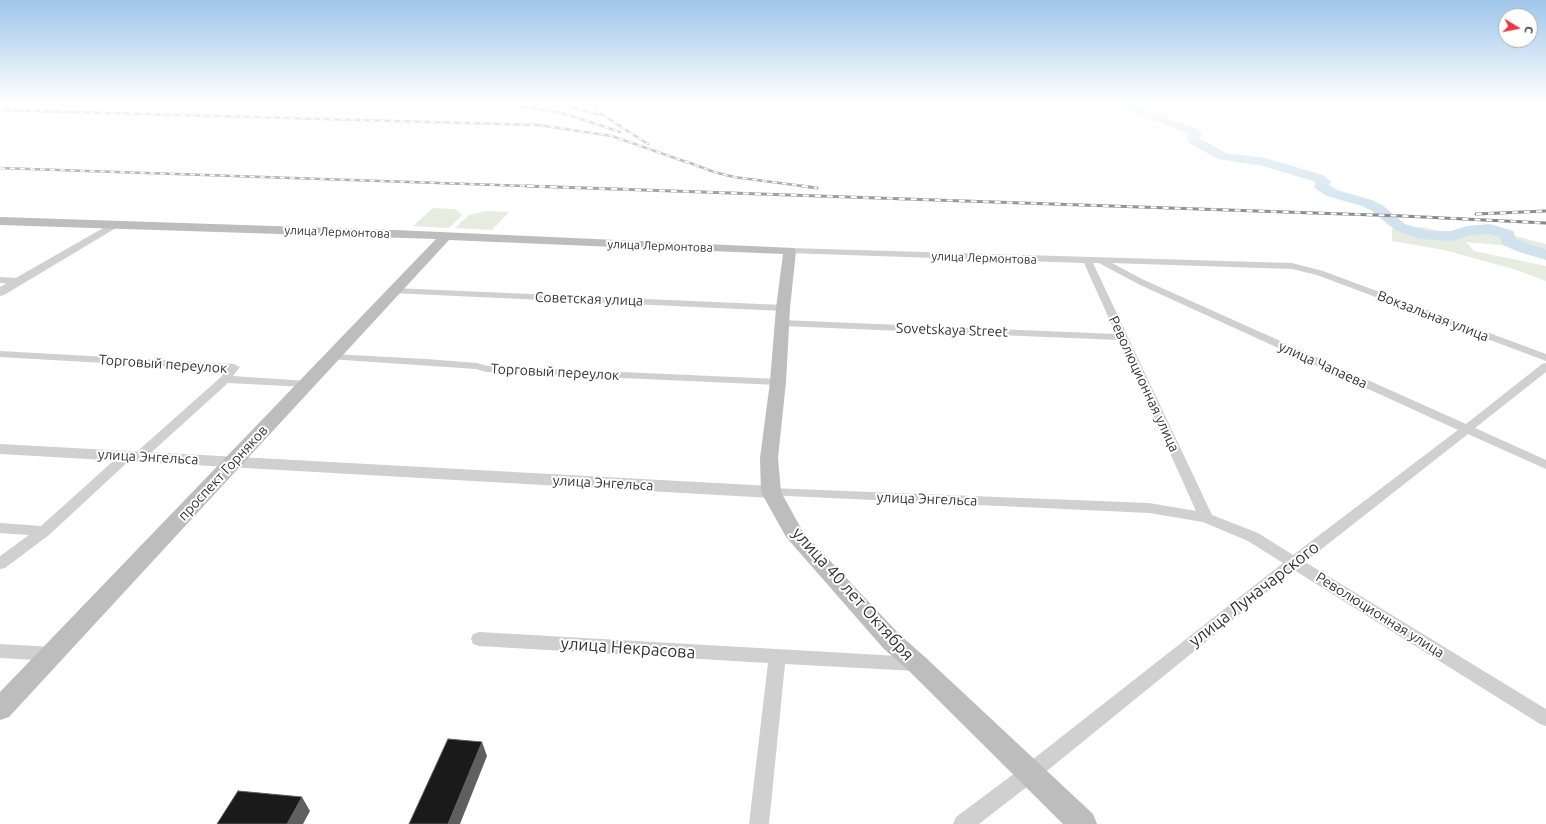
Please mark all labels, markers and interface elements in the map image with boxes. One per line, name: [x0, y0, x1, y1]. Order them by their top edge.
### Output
north arrow: [1498, 8, 1538, 48]
text: С: [1522, 25, 1535, 34]
street label: улица Лермонтова: [284, 223, 390, 241]
street label: улица Лермонтова: [607, 237, 713, 255]
street label: улица Лермонтова: [931, 249, 1037, 267]
street label: Вокзальная улица: [1375, 287, 1491, 345]
street label: Советская улица: [535, 289, 643, 309]
street label: Революционная улица: [1105, 313, 1183, 455]
street label: Sovetskaya Street: [896, 320, 1008, 340]
street label: улица Чапаева: [1276, 338, 1370, 392]
street label: Торговый переулок: [98, 351, 228, 377]
street label: Торговый переулок: [490, 360, 620, 384]
street label: проспект Горняков: [175, 422, 271, 524]
street label: улица Энгельса: [97, 446, 199, 468]
street label: улица Энгельса: [552, 472, 654, 494]
street label: улица Энгельса: [876, 489, 978, 509]
street label: улица 40 лет Октября: [788, 523, 918, 665]
street label: улица Луначарского: [1185, 537, 1323, 651]
street label: Революционная улица: [1313, 569, 1447, 661]
street label: улица Некрасова: [560, 633, 696, 663]

